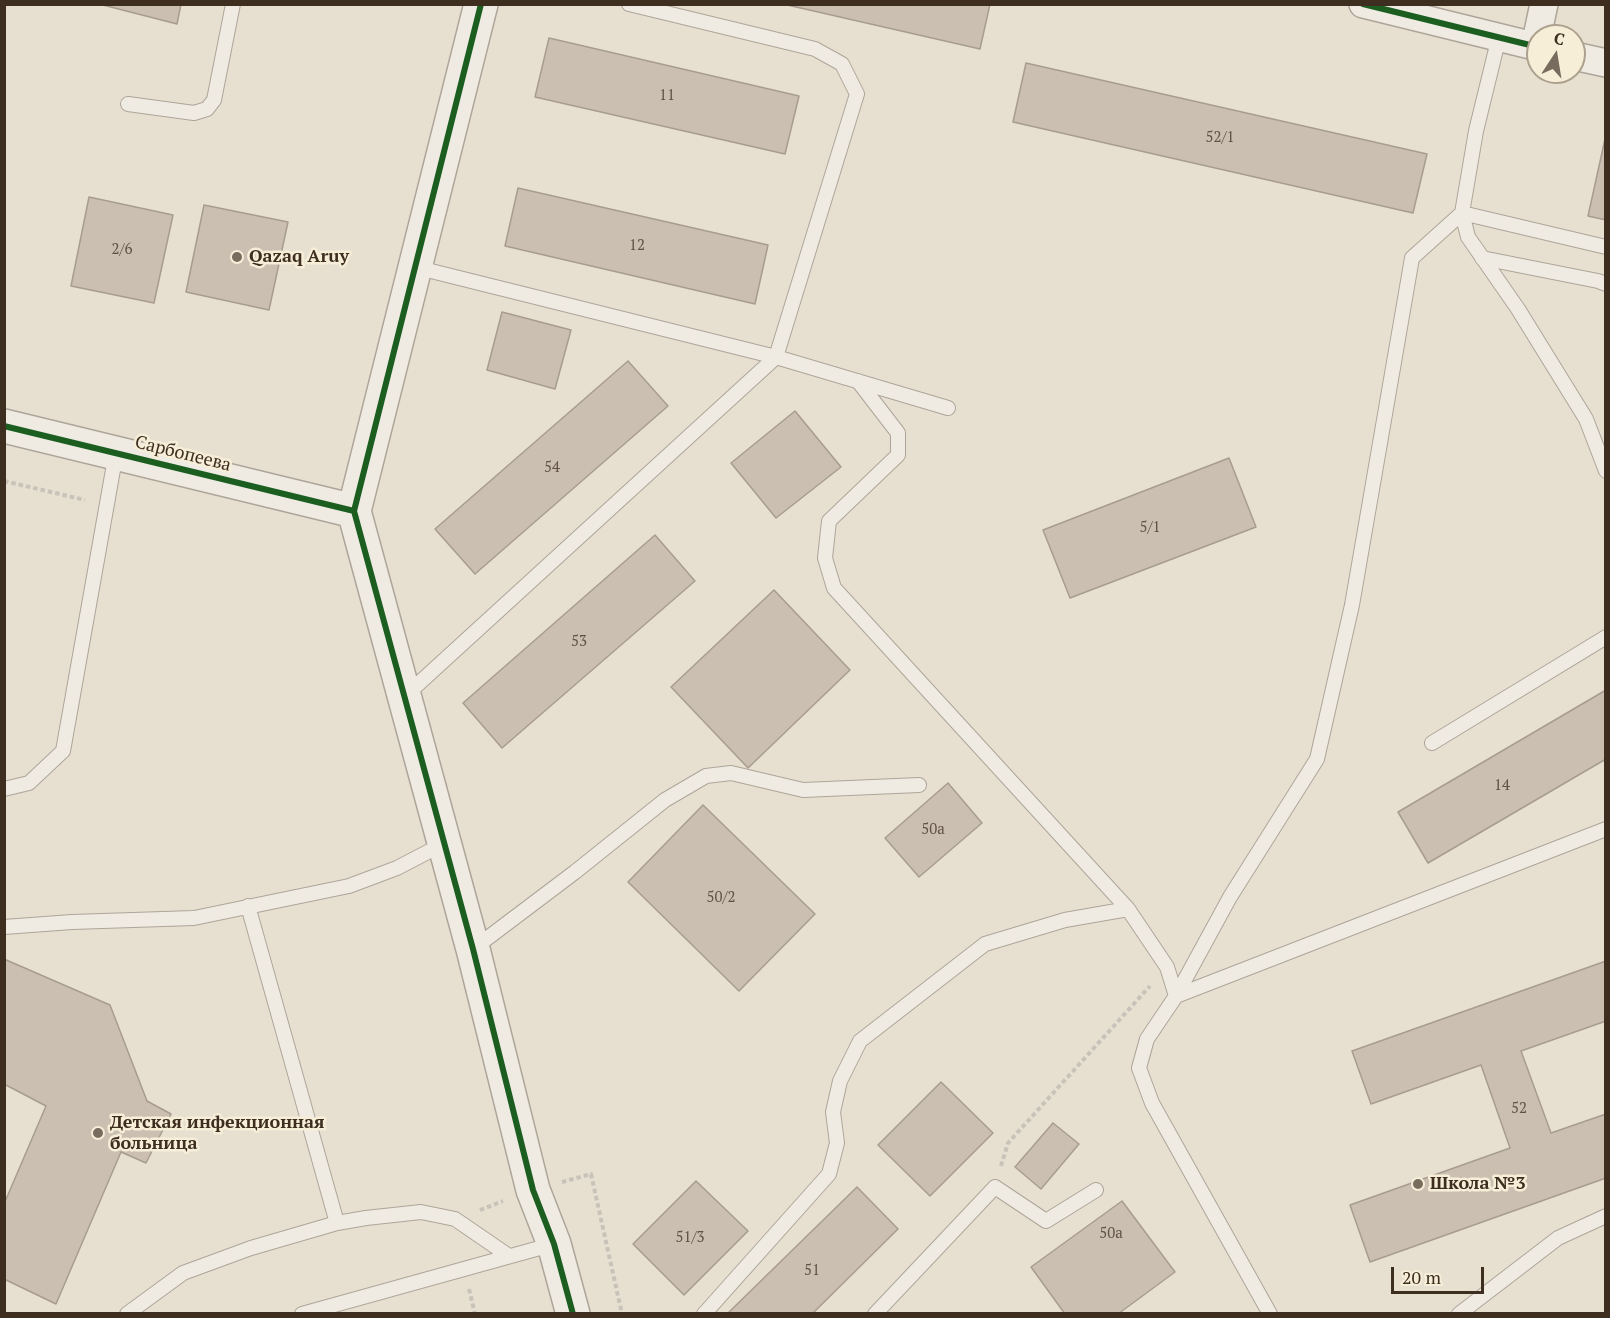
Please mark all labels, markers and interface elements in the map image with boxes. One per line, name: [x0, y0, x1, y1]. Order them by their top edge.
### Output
north arrow: [1526, 24, 1586, 84]
text: С: [1552, 27, 1567, 50]
house number: 11: [659, 87, 675, 105]
house number: 52/1: [1205, 129, 1235, 147]
house number: 12: [629, 237, 645, 255]
house number: 2/6: [111, 241, 133, 259]
place label: Qazaq Aruy: [249, 246, 349, 268]
marker: Qazaq Aruy: [230, 250, 244, 264]
street label: Сарбопеева: [133, 432, 233, 476]
house number: 54: [544, 459, 560, 477]
house number: 5/1: [1139, 519, 1161, 537]
house number: 53: [571, 633, 587, 651]
house number: 14: [1494, 777, 1510, 795]
house number: 50а: [921, 821, 945, 839]
house number: 50/2: [706, 889, 736, 907]
house number: 52: [1511, 1100, 1527, 1118]
place label: Детская инфекционная больница: [110, 1112, 325, 1154]
marker: Детская инфекционная больница: [91, 1126, 105, 1140]
place label: Школа №3: [1430, 1173, 1526, 1195]
marker: Школа №3: [1411, 1177, 1425, 1191]
house number: 50а: [1099, 1225, 1123, 1243]
house number: 51/3: [675, 1229, 705, 1247]
scale bar: [1394, 1255, 1487, 1293]
house number: 51: [804, 1262, 820, 1280]
text: 20 m: [1402, 1265, 1441, 1289]

